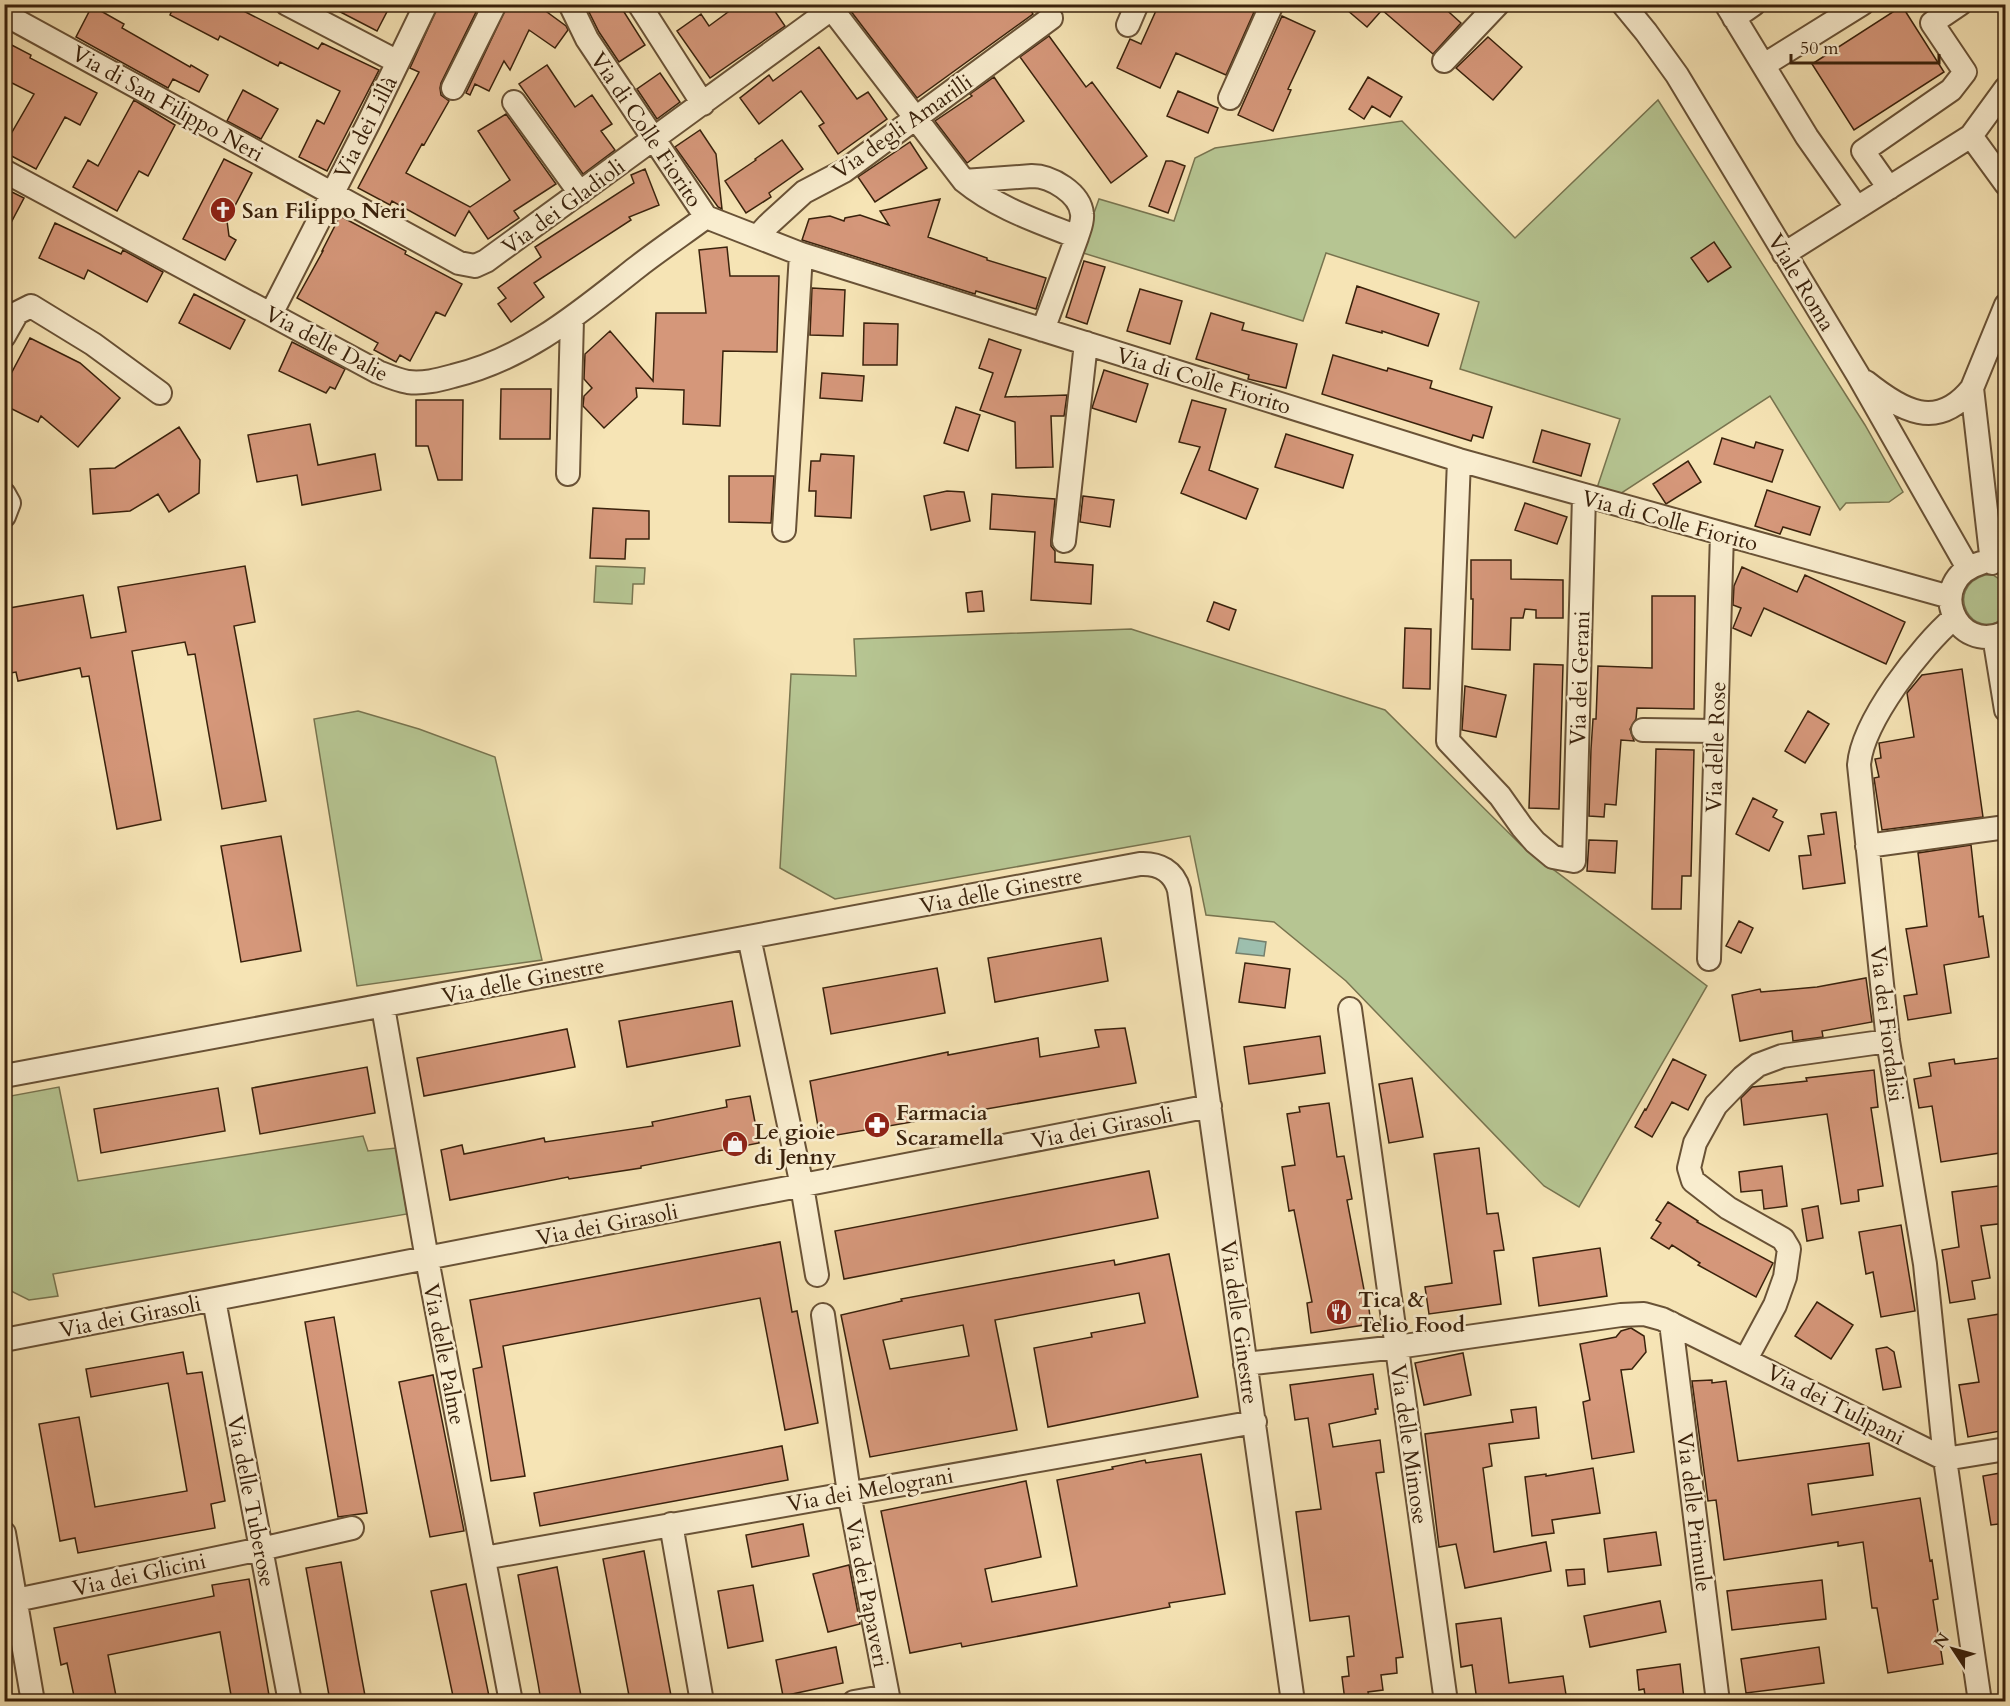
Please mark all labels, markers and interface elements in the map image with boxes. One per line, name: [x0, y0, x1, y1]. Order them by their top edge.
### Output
scale bar: [1791, 27, 1940, 65]
text: 50 m: [1800, 36, 1839, 61]
street label: Via di San Filippo Neri: [66, 39, 269, 169]
street label: Via di Colle Fiorito: [583, 46, 709, 213]
street label: Via degli Amarilli: [826, 67, 979, 186]
street label: Via dei Lillà: [327, 70, 405, 184]
street label: Via dei Gladioli: [496, 152, 631, 262]
church icon: San Filippo Neri: [208, 195, 238, 225]
place label: San Filippo Neri: [242, 196, 406, 226]
street label: Viale Roma: [1760, 228, 1842, 337]
street label: Via delle Dalie: [260, 299, 393, 389]
street label: Via di Colle Fiorito: [1113, 340, 1295, 422]
street label: Via di Colle Fiorito: [1578, 483, 1761, 559]
street label: Via dei Gerani: [1563, 610, 1597, 746]
street label: Via delle Rose: [1699, 681, 1733, 813]
street label: Via delle Ginestre: [917, 861, 1085, 921]
street label: Via dei Fiordalisi: [1863, 945, 1911, 1104]
street label: Via delle Ginestre: [439, 951, 607, 1011]
place label: Farmacia Scaramella: [896, 1098, 1004, 1153]
street label: Via dei Girasoli: [1029, 1100, 1176, 1156]
pharmacy icon: Farmacia Scaramella: [862, 1110, 892, 1140]
place label: Le gioie di Jenny: [754, 1117, 837, 1172]
shop icon: Le gioie di Jenny: [720, 1129, 750, 1159]
street label: Via dei Girasoli: [534, 1197, 681, 1253]
street label: Via delle Ginestre: [1213, 1238, 1265, 1406]
street label: Via delle Palme: [416, 1281, 472, 1427]
place label: Tica & Telio Food: [1358, 1285, 1465, 1340]
street label: Via dei Girasoli: [57, 1289, 204, 1345]
restaurant icon: Tica & Telio Food: [1324, 1297, 1354, 1327]
street label: Via dei Tulipani: [1761, 1357, 1910, 1453]
street label: Via delle Mimose: [1383, 1362, 1435, 1526]
street label: Via delle Tuberose: [220, 1413, 282, 1589]
street label: Via delle Primule: [1669, 1431, 1719, 1593]
street label: Via dei Melograni: [785, 1461, 956, 1519]
street label: Via dei Papaveri: [838, 1516, 896, 1670]
street label: Via dei Glicini: [70, 1546, 209, 1604]
north arrow: [1923, 1619, 1983, 1679]
text: N: [1929, 1629, 1955, 1653]

